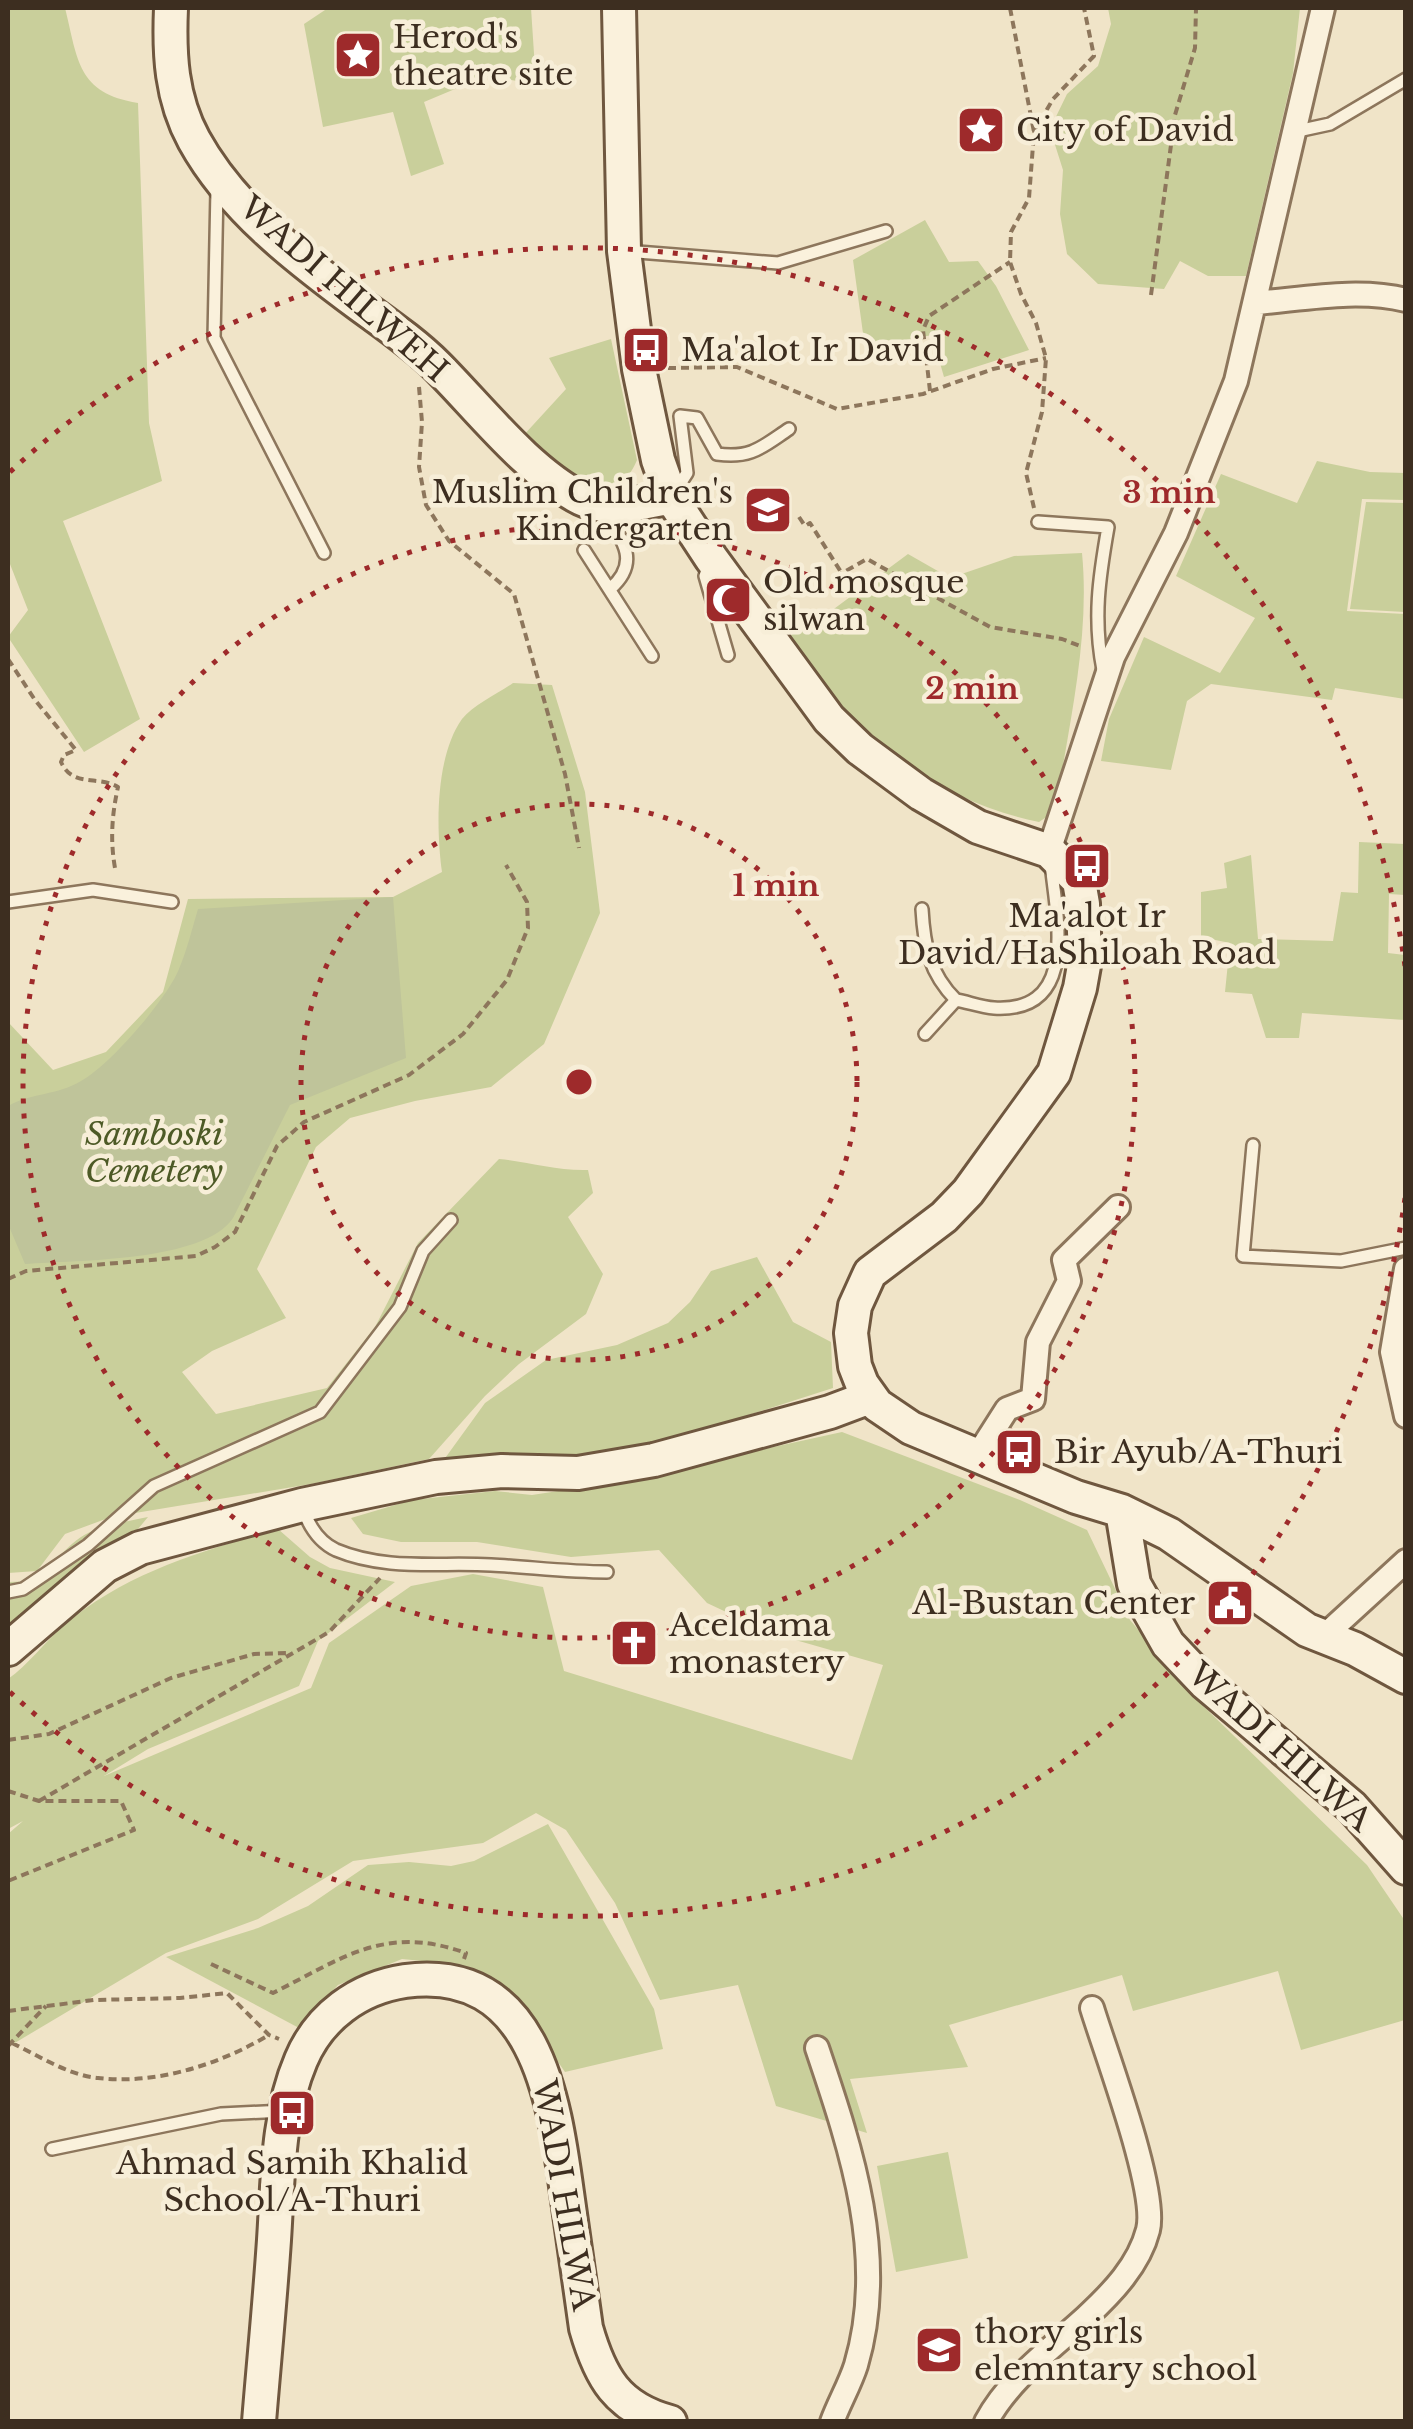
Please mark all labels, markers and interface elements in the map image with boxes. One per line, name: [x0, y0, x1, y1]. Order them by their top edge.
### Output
place label: Herod's theatre site: [393, 17, 574, 94]
place icon: Herod's theatre site: [332, 29, 384, 81]
place icon: City of David: [955, 104, 1007, 156]
place label: City of David: [1016, 110, 1234, 150]
street label: WADI HILWEH: [230, 187, 457, 391]
bus stop icon: Ma'alot Ir David: [620, 324, 672, 376]
place label: Ma'alot Ir David: [681, 330, 944, 370]
place label: Muslim Children's Kindergarten: [432, 472, 733, 549]
text: 3 min: [1123, 474, 1216, 511]
school or university icon: Muslim Children's Kindergarten: [742, 484, 794, 536]
place label: Old mosque silwan: [763, 562, 965, 639]
mosque icon: Old mosque silwan: [702, 574, 754, 626]
text: 2 min: [925, 670, 1019, 707]
bus stop icon: Ma'alot Ir David/HaShiloah Road: [1061, 840, 1113, 892]
text: 1 min: [733, 867, 820, 904]
place label: Ma'alot Ir David/HaShiloah Road: [898, 896, 1276, 973]
centre of rings: [561, 1064, 597, 1100]
park label: Samboski Cemetery: [85, 1114, 223, 1191]
bus stop icon: Bir Ayub/A-Thuri: [993, 1426, 1045, 1478]
place label: Bir Ayub/A-Thuri: [1054, 1432, 1343, 1472]
public building icon: Al-Bustan Center: [1204, 1577, 1256, 1629]
place label: Al-Bustan Center: [911, 1583, 1196, 1623]
place label: Aceldama monastery: [668, 1605, 845, 1682]
church icon: Aceldama monastery: [608, 1617, 660, 1669]
street label: WADI HILWA: [1179, 1653, 1381, 1841]
street label: WADI HILWA: [524, 2075, 604, 2315]
bus stop icon: Ahmad Samih Khalid School/A-Thuri: [266, 2087, 318, 2139]
place label: Ahmad Samih Khalid School/A-Thuri: [115, 2143, 468, 2220]
place label: thory girls elemntary school: [974, 2312, 1257, 2389]
school or university icon: thory girls elemntary school: [913, 2324, 965, 2376]

